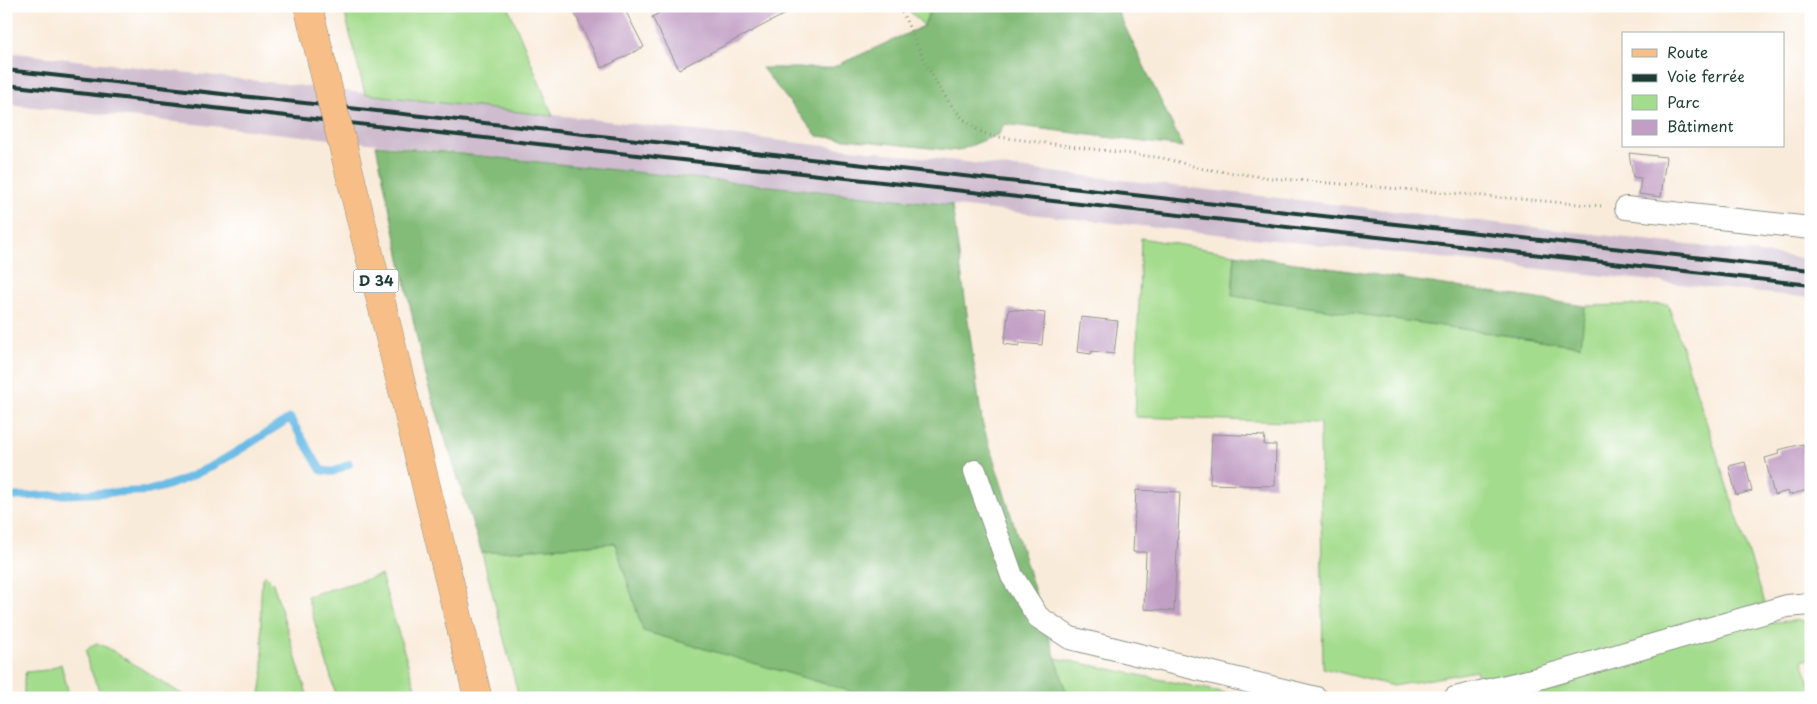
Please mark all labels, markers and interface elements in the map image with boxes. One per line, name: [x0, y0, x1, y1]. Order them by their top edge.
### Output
legend: [1622, 32, 1784, 148]
text: Route: [1667, 40, 1708, 63]
text: Voie ferrée: [1667, 64, 1745, 87]
text: Parc: [1667, 90, 1700, 113]
text: Bâtiment: [1667, 114, 1734, 137]
road number: D 34: [354, 270, 398, 292]

